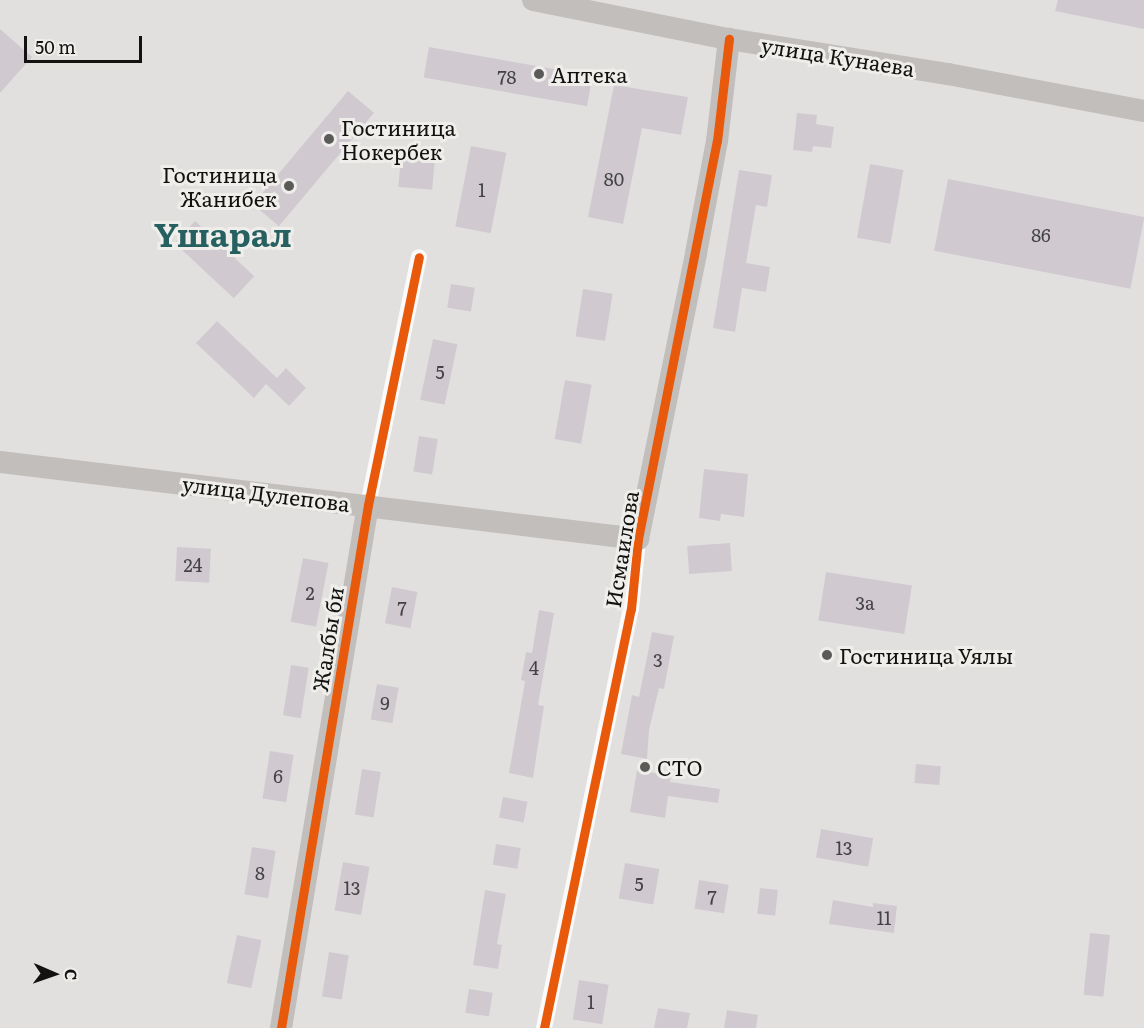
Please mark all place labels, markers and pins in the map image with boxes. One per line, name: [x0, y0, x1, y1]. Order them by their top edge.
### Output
place label: Аптека: [551, 61, 628, 87]
marker: Аптека: [532, 67, 546, 81]
place label: Гостиница Нокербек: [341, 114, 456, 164]
marker: Гостиница Нокербек: [322, 132, 336, 146]
place label: Гостиница Жанибек: [162, 161, 277, 211]
marker: Гостиница Жанибек: [282, 179, 296, 193]
place label: Гостиница Уялы: [839, 642, 1013, 668]
marker: Гостиница Уялы: [820, 648, 834, 662]
place label: СТО: [657, 754, 702, 780]
marker: СТО: [638, 760, 652, 774]

